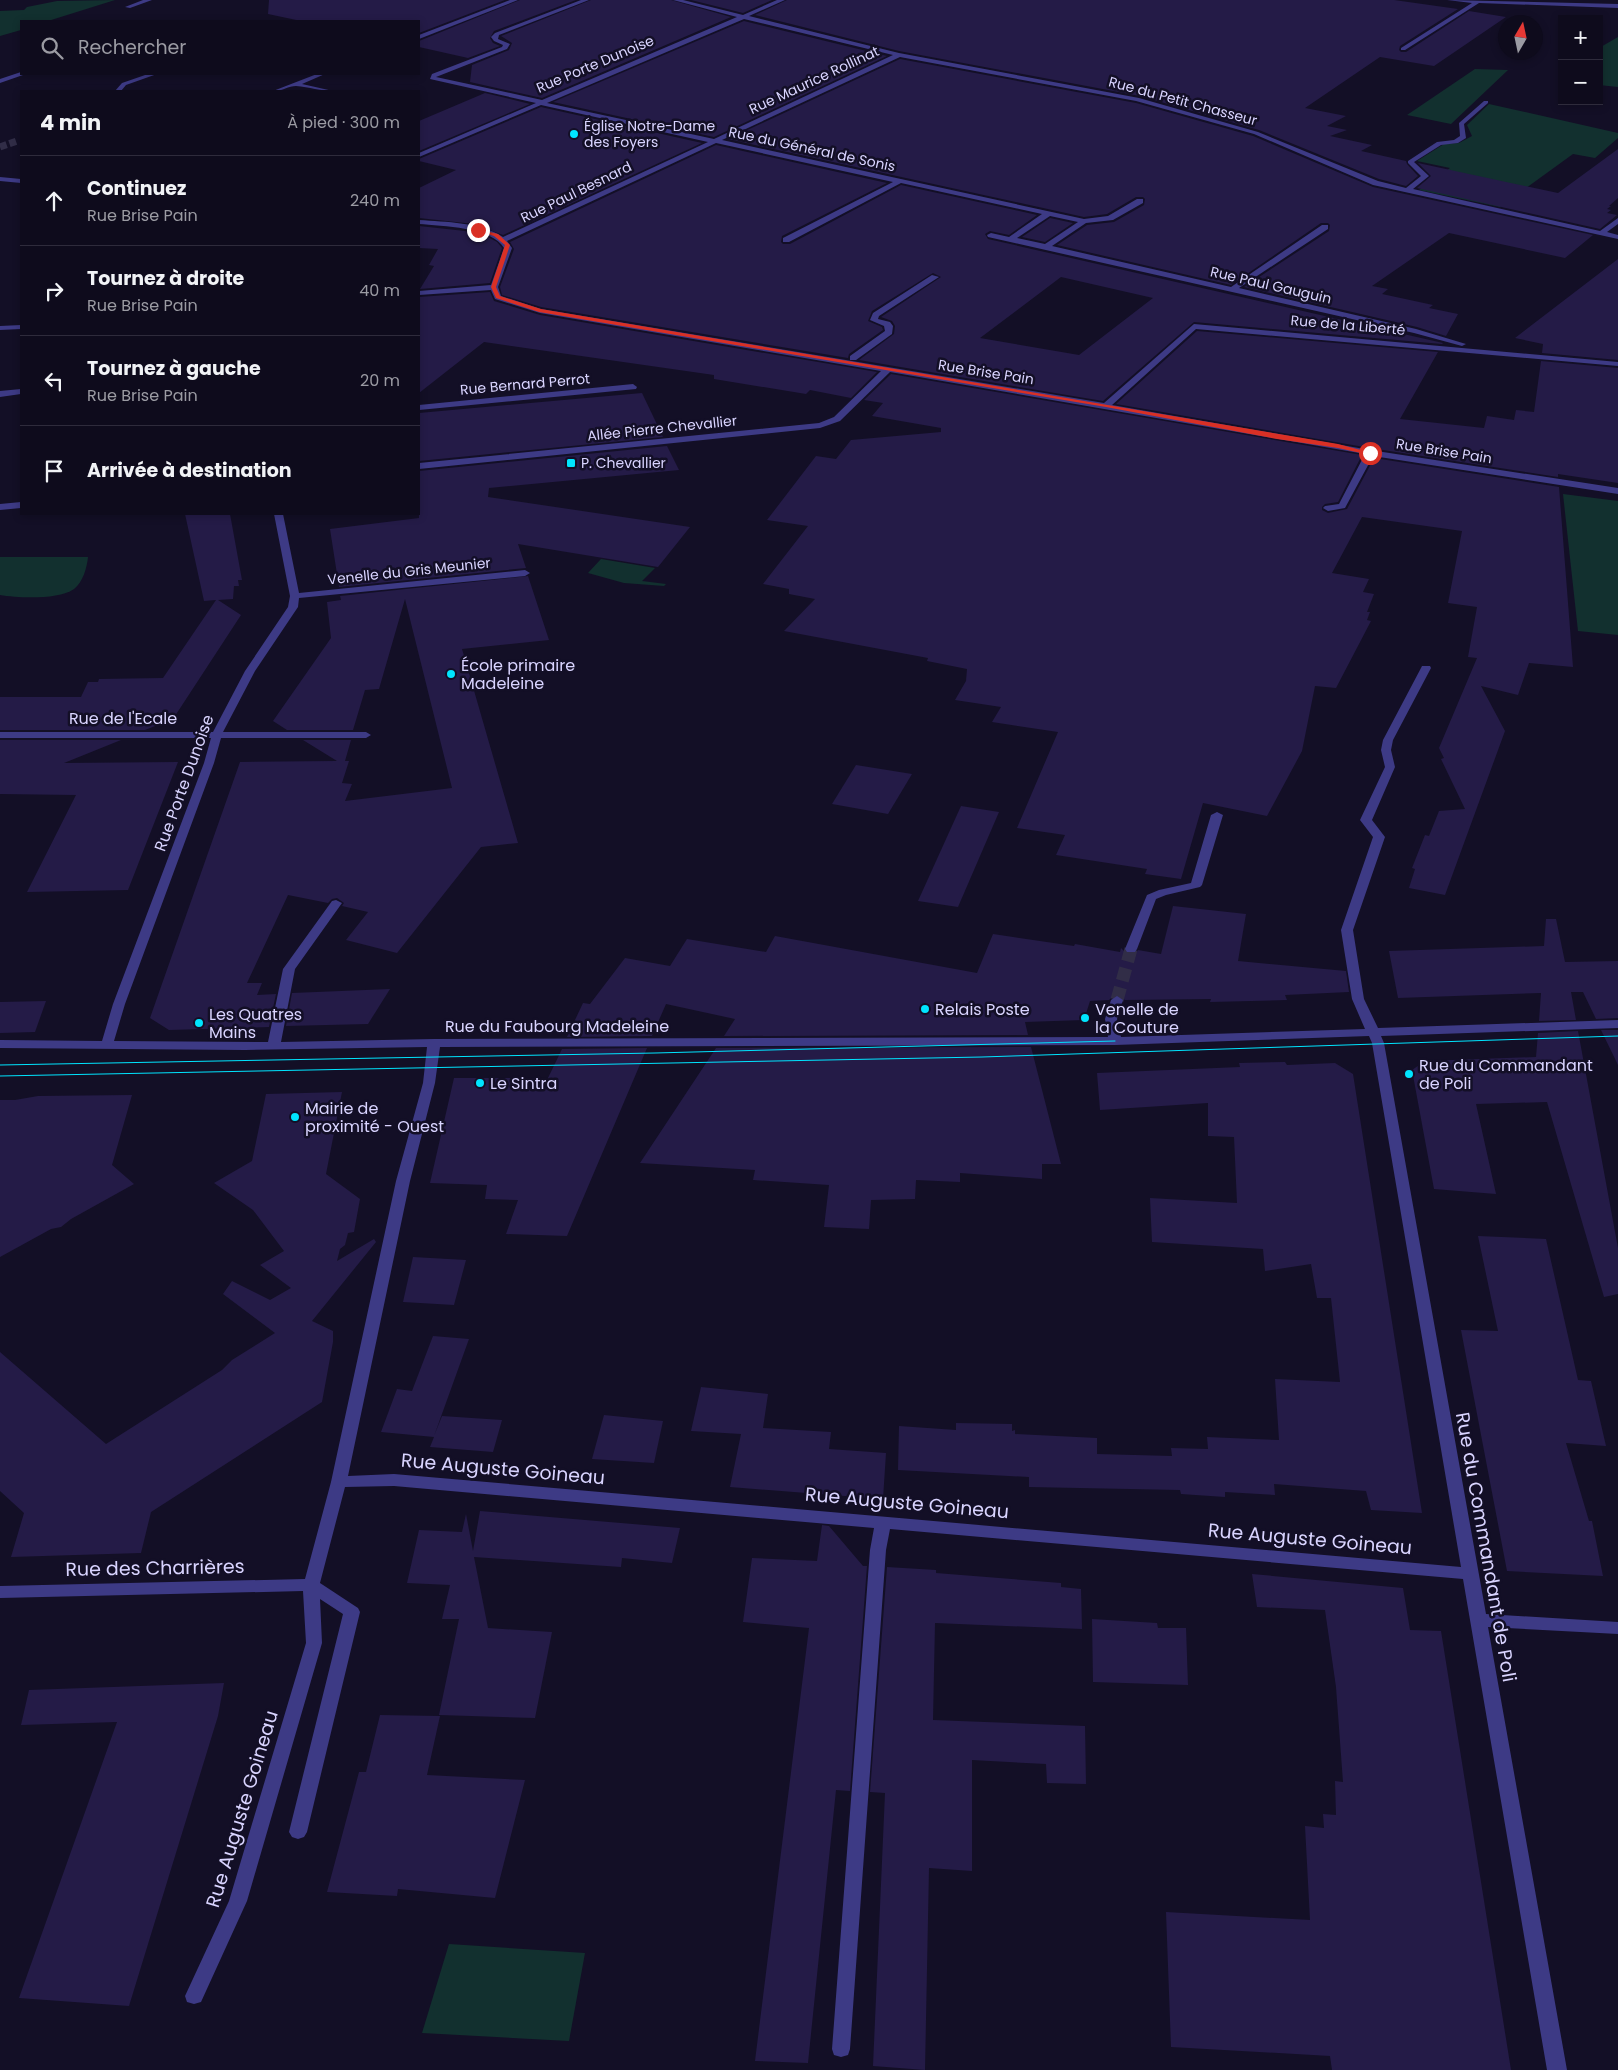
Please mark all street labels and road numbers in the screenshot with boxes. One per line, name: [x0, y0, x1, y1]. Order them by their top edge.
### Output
street label: Rue Porte Dunoise: [533, 30, 657, 98]
street label: Rue Maurice Rollinat: [746, 41, 882, 119]
street label: Rue du Petit Chasseur: [1107, 72, 1259, 130]
street label: Rue du Général de Sonis: [727, 122, 897, 176]
street label: Rue Paul Besnard: [517, 156, 635, 228]
street label: Rue Paul Gauguin: [1208, 261, 1334, 309]
street label: Rue de la Liberté: [1290, 310, 1406, 340]
street label: Rue Brise Pain: [937, 355, 1035, 389]
street label: Rue Bernard Perrot: [459, 368, 591, 400]
street label: Allée Pierre Chevallier: [586, 410, 738, 446]
street label: Rue Brise Pain: [1395, 434, 1493, 468]
street label: Venelle du Gris Meunier: [326, 552, 492, 590]
street label: Rue de l'Ecale: [69, 707, 177, 730]
street label: Rue Porte Dunoise: [149, 711, 219, 855]
street label: Rue du Faubourg Madeleine: [445, 1015, 669, 1038]
street label: Rue du Commandant de Poli: [1449, 1410, 1523, 1684]
street label: Rue Auguste Goineau: [400, 1447, 606, 1491]
street label: Rue Auguste Goineau: [804, 1481, 1010, 1525]
street label: Rue Auguste Goineau: [1207, 1517, 1413, 1561]
street label: Rue des Charrières: [65, 1553, 245, 1583]
street label: Rue Auguste Goineau: [199, 1707, 285, 1911]

